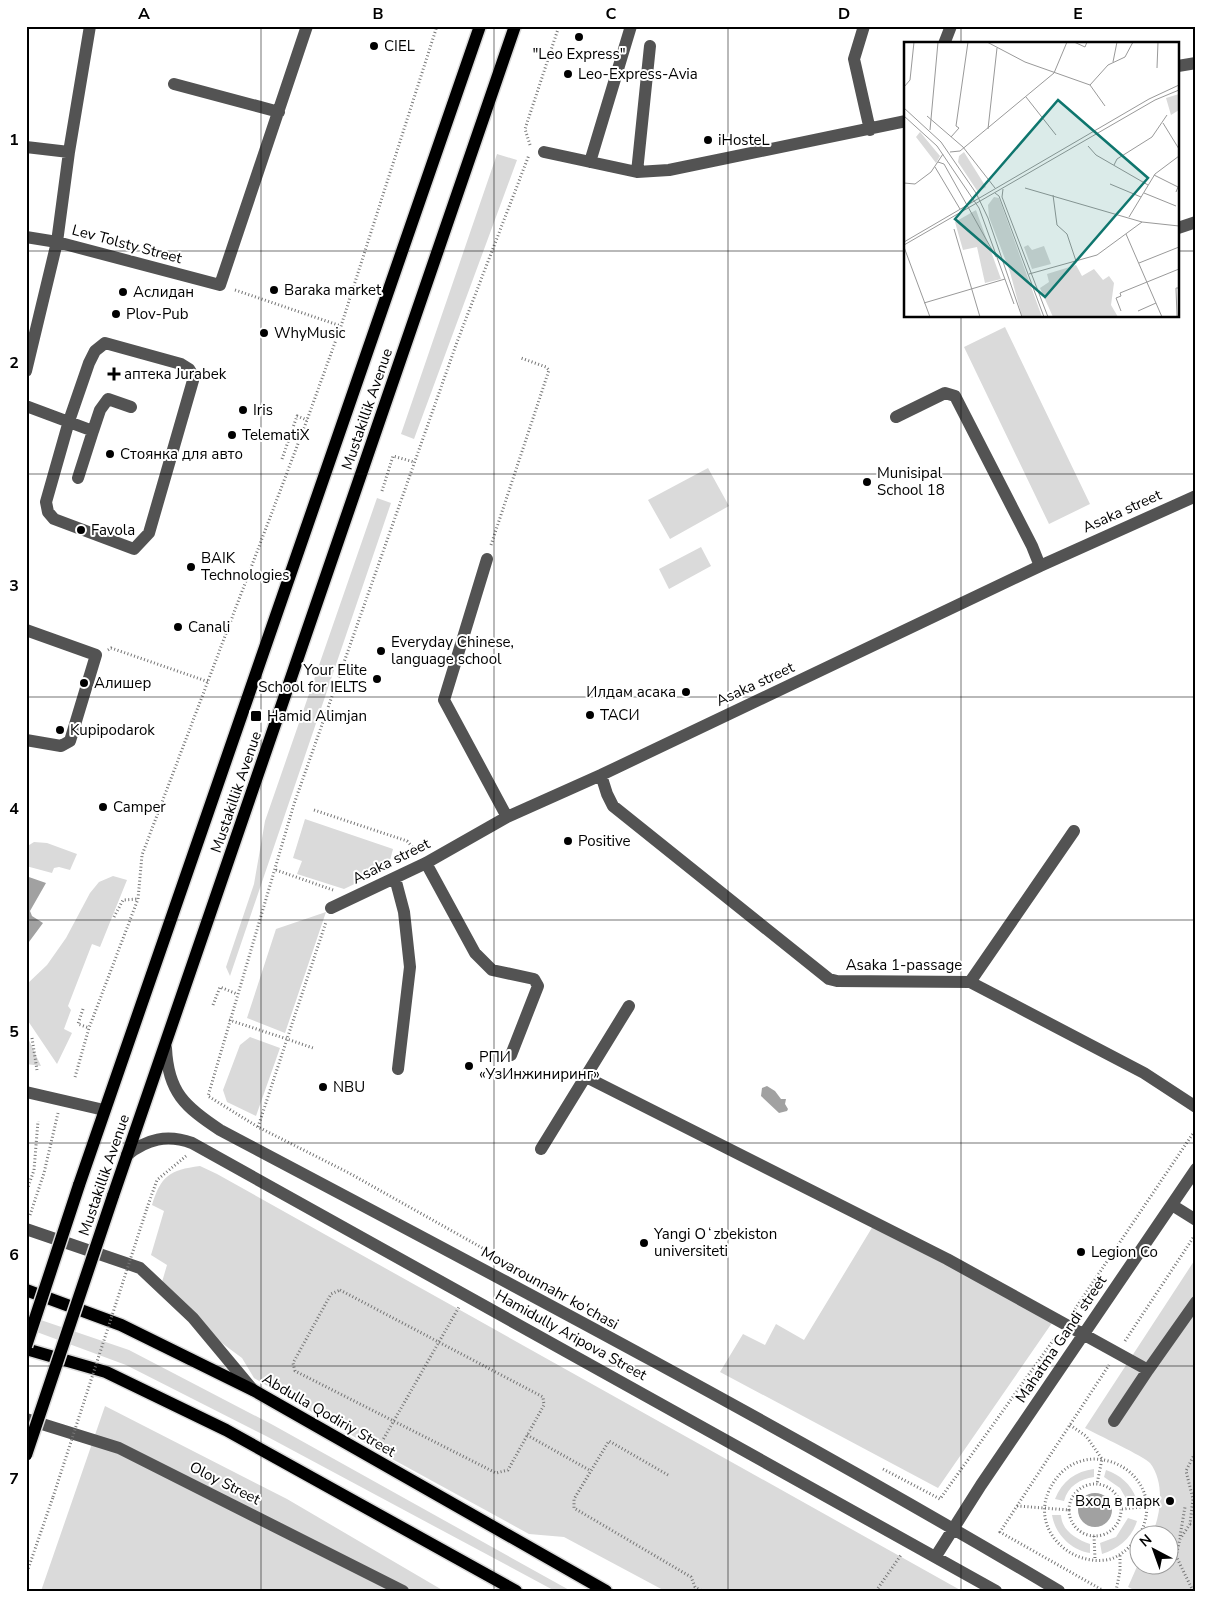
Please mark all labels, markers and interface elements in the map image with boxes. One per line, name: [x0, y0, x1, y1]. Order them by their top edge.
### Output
text: A: [138, 3, 150, 25]
text: B: [372, 3, 384, 25]
text: C: [606, 3, 617, 25]
text: D: [838, 3, 850, 25]
text: E: [1073, 3, 1083, 25]
marker: "Leo Express": [573, 31, 585, 43]
place label: CIEL: [384, 36, 415, 56]
marker: CIEL: [368, 40, 380, 52]
inset map: [904, 42, 1180, 318]
place label: "Leo Express": [532, 44, 626, 64]
place label: Leo-Express-Avia: [578, 64, 698, 84]
marker: Leo-Express-Avia: [562, 68, 574, 80]
text: 1: [9, 129, 19, 151]
place label: iHosteL: [718, 130, 770, 150]
marker: iHosteL: [702, 134, 714, 146]
street label: Lev Tolsty Street: [70, 220, 185, 268]
place label: Baraka market: [284, 280, 382, 300]
place label: Аслидан: [133, 282, 194, 302]
marker: Baraka market: [268, 284, 280, 296]
marker: Аслидан: [117, 286, 129, 298]
place label: Plov-Pub: [126, 304, 189, 324]
marker: Plov-Pub: [110, 308, 122, 320]
place label: WhyMusic: [274, 323, 346, 343]
marker: WhyMusic: [258, 327, 270, 339]
street label: Mustakillik Avenue: [337, 346, 397, 472]
text: 2: [9, 352, 19, 374]
place label: аптека Jurabek: [124, 364, 227, 384]
marker: аптека Jurabek: [108, 368, 120, 380]
place label: Iris: [253, 400, 273, 420]
marker: Iris: [237, 404, 249, 416]
place label: TelematiX: [242, 425, 310, 445]
marker: TelematiX: [226, 429, 238, 441]
place label: Стоянка для авто: [120, 444, 243, 464]
marker: Стоянка для авто: [104, 448, 116, 460]
place label: Munisipal School 18: [877, 463, 945, 500]
marker: Munisipal School 18: [861, 476, 873, 488]
street label: Asaka street: [1080, 484, 1165, 537]
place label: Favola: [91, 520, 135, 540]
marker: Favola: [75, 524, 87, 536]
place label: BAIK Technologies: [201, 548, 289, 585]
marker: BAIK Technologies: [185, 561, 197, 573]
text: 3: [9, 575, 19, 597]
place label: Canali: [188, 617, 230, 637]
marker: Canali: [172, 621, 184, 633]
place label: Everyday Chinese, language school: [391, 632, 514, 669]
marker: Everyday Chinese, language school: [375, 645, 387, 657]
street label: Asaka street: [713, 657, 798, 711]
place label: Your Elite School for IELTS: [258, 660, 367, 697]
place label: Алишер: [94, 673, 151, 693]
marker: Your Elite School for IELTS: [371, 673, 383, 685]
marker: Алишер: [78, 677, 90, 689]
place label: Илдам асака: [586, 682, 676, 702]
marker: Илдам асака: [680, 686, 692, 698]
place label: ТАСИ: [600, 705, 640, 725]
place label: Hamid Alimjan: [267, 706, 367, 726]
marker: Hamid Alimjan: [249, 709, 263, 723]
marker: ТАСИ: [584, 709, 596, 721]
place label: Kupipodarok: [70, 720, 155, 740]
marker: Kupipodarok: [54, 724, 66, 736]
street label: Mustakillik Avenue: [206, 729, 266, 855]
place label: Camper: [113, 797, 166, 817]
text: 4: [9, 798, 19, 820]
marker: Camper: [97, 801, 109, 813]
place label: Positive: [578, 831, 631, 851]
street label: Asaka street: [349, 833, 434, 888]
marker: Positive: [562, 835, 574, 847]
street label: Asaka 1-passage: [846, 955, 962, 975]
text: 5: [9, 1021, 19, 1043]
place label: РПИ «УзИнжиниринг»: [479, 1047, 600, 1084]
marker: РПИ «УзИнжиниринг»: [463, 1060, 475, 1072]
place label: NBU: [333, 1077, 365, 1097]
marker: NBU: [317, 1081, 329, 1093]
street label: Mustakillik Avenue: [74, 1112, 134, 1238]
place label: Yangi Oʻzbekiston universiteti: [653, 1224, 777, 1261]
marker: Yangi Oʻzbekiston universiteti: [638, 1237, 650, 1249]
street label: Movarounnahr ko'chasi: [478, 1242, 622, 1334]
place label: Legion Co: [1091, 1242, 1158, 1262]
text: 6: [9, 1244, 19, 1266]
marker: Legion Co: [1075, 1246, 1087, 1258]
street label: Mahatma Gandi street: [1011, 1271, 1111, 1407]
street label: Hamidully Aripova Street: [492, 1285, 651, 1385]
street label: Abdulla Qodiriy Street: [259, 1369, 400, 1462]
street label: Oloy Street: [186, 1457, 264, 1510]
text: 7: [9, 1468, 19, 1490]
place label: Вход в парк: [1075, 1491, 1160, 1511]
marker: Вход в парк: [1164, 1495, 1176, 1507]
north arrow: [1130, 1524, 1180, 1574]
text: N: [1136, 1530, 1156, 1551]

